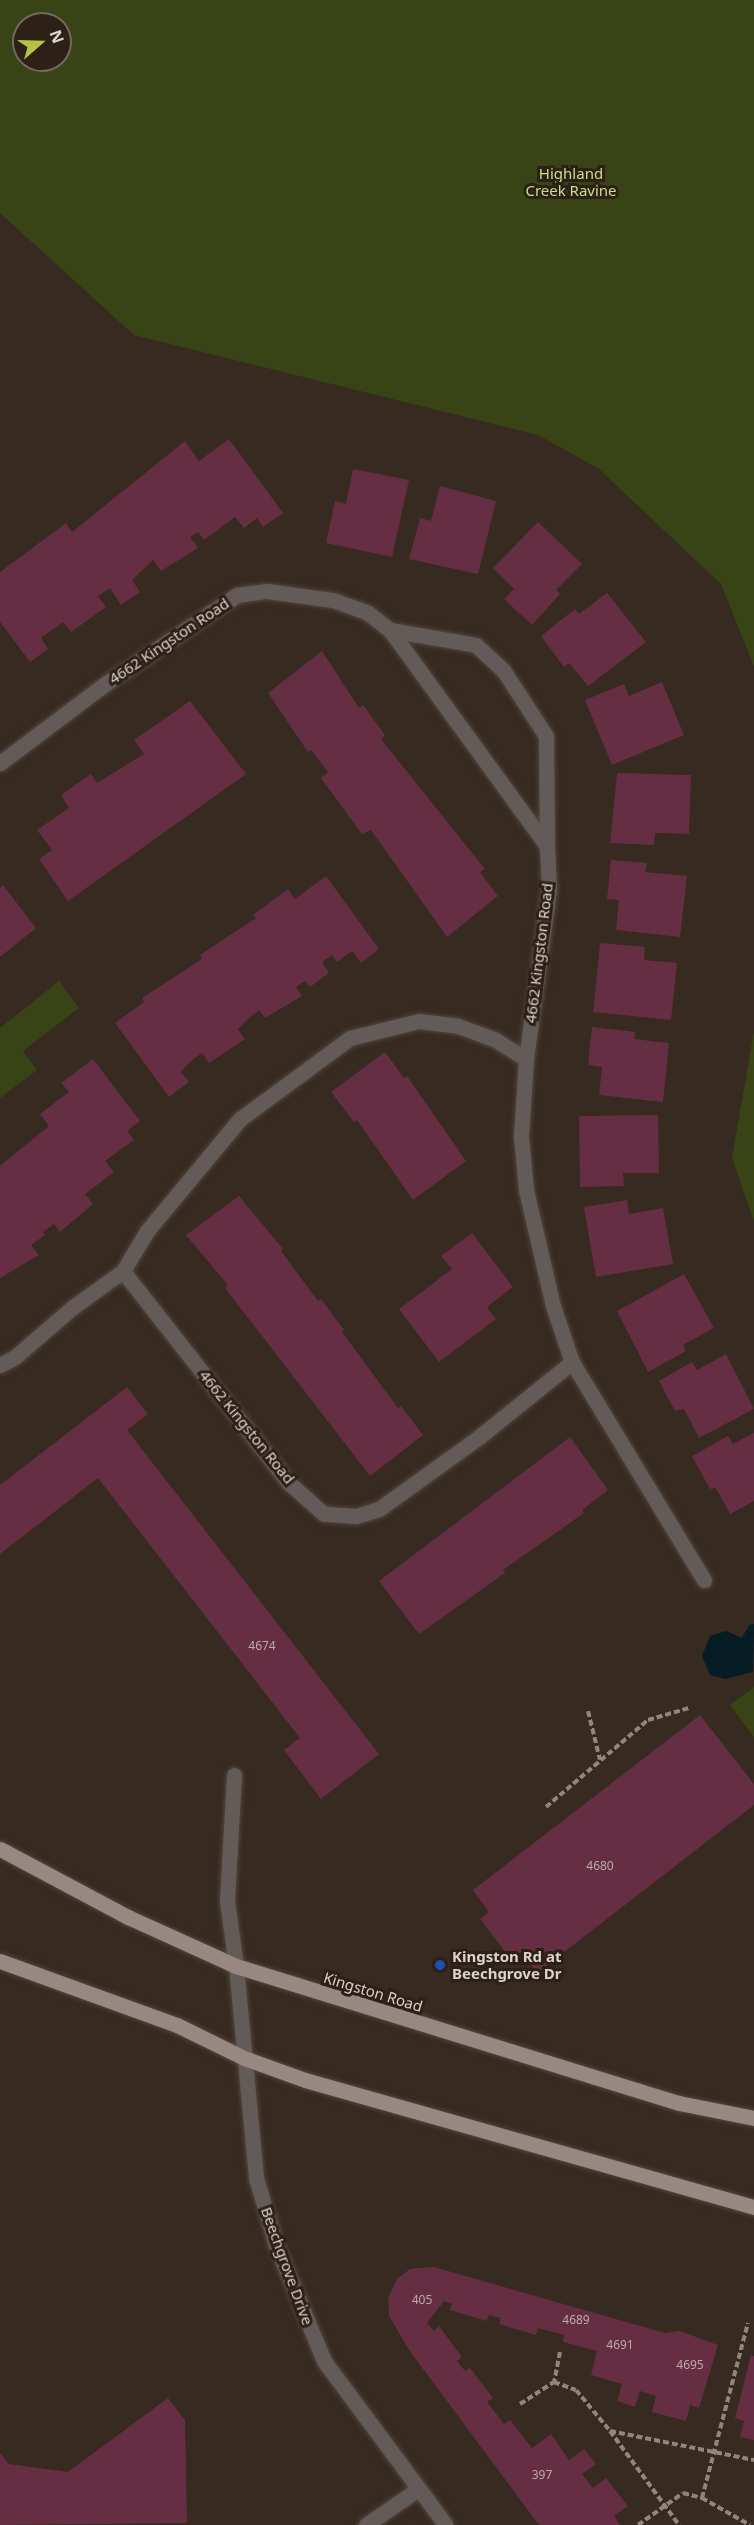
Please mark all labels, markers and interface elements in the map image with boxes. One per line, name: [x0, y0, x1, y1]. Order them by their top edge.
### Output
north arrow: [12, 12, 72, 72]
text: N: [44, 27, 70, 46]
park label: Highland Creek Ravine: [525, 164, 617, 199]
street label: 4662 Kingston Road: [106, 594, 232, 688]
street label: 4662 Kingston Road: [521, 882, 557, 1024]
street label: 4662 Kingston Road: [196, 1367, 298, 1487]
house number: 4674: [248, 1639, 276, 1653]
house number: 4680: [586, 1859, 614, 1873]
place label: Kingston Rd at Beechgrove Dr: [452, 1947, 561, 1982]
marker: Kingston Rd at Beechgrove Dr: [433, 1958, 447, 1972]
street label: Kingston Road: [321, 1968, 425, 2016]
street label: Beechgrove Drive: [257, 2205, 317, 2327]
house number: 405: [412, 2293, 432, 2307]
house number: 4689: [562, 2313, 590, 2327]
house number: 4691: [606, 2338, 634, 2352]
house number: 4695: [676, 2358, 704, 2372]
house number: 397: [532, 2468, 552, 2482]

